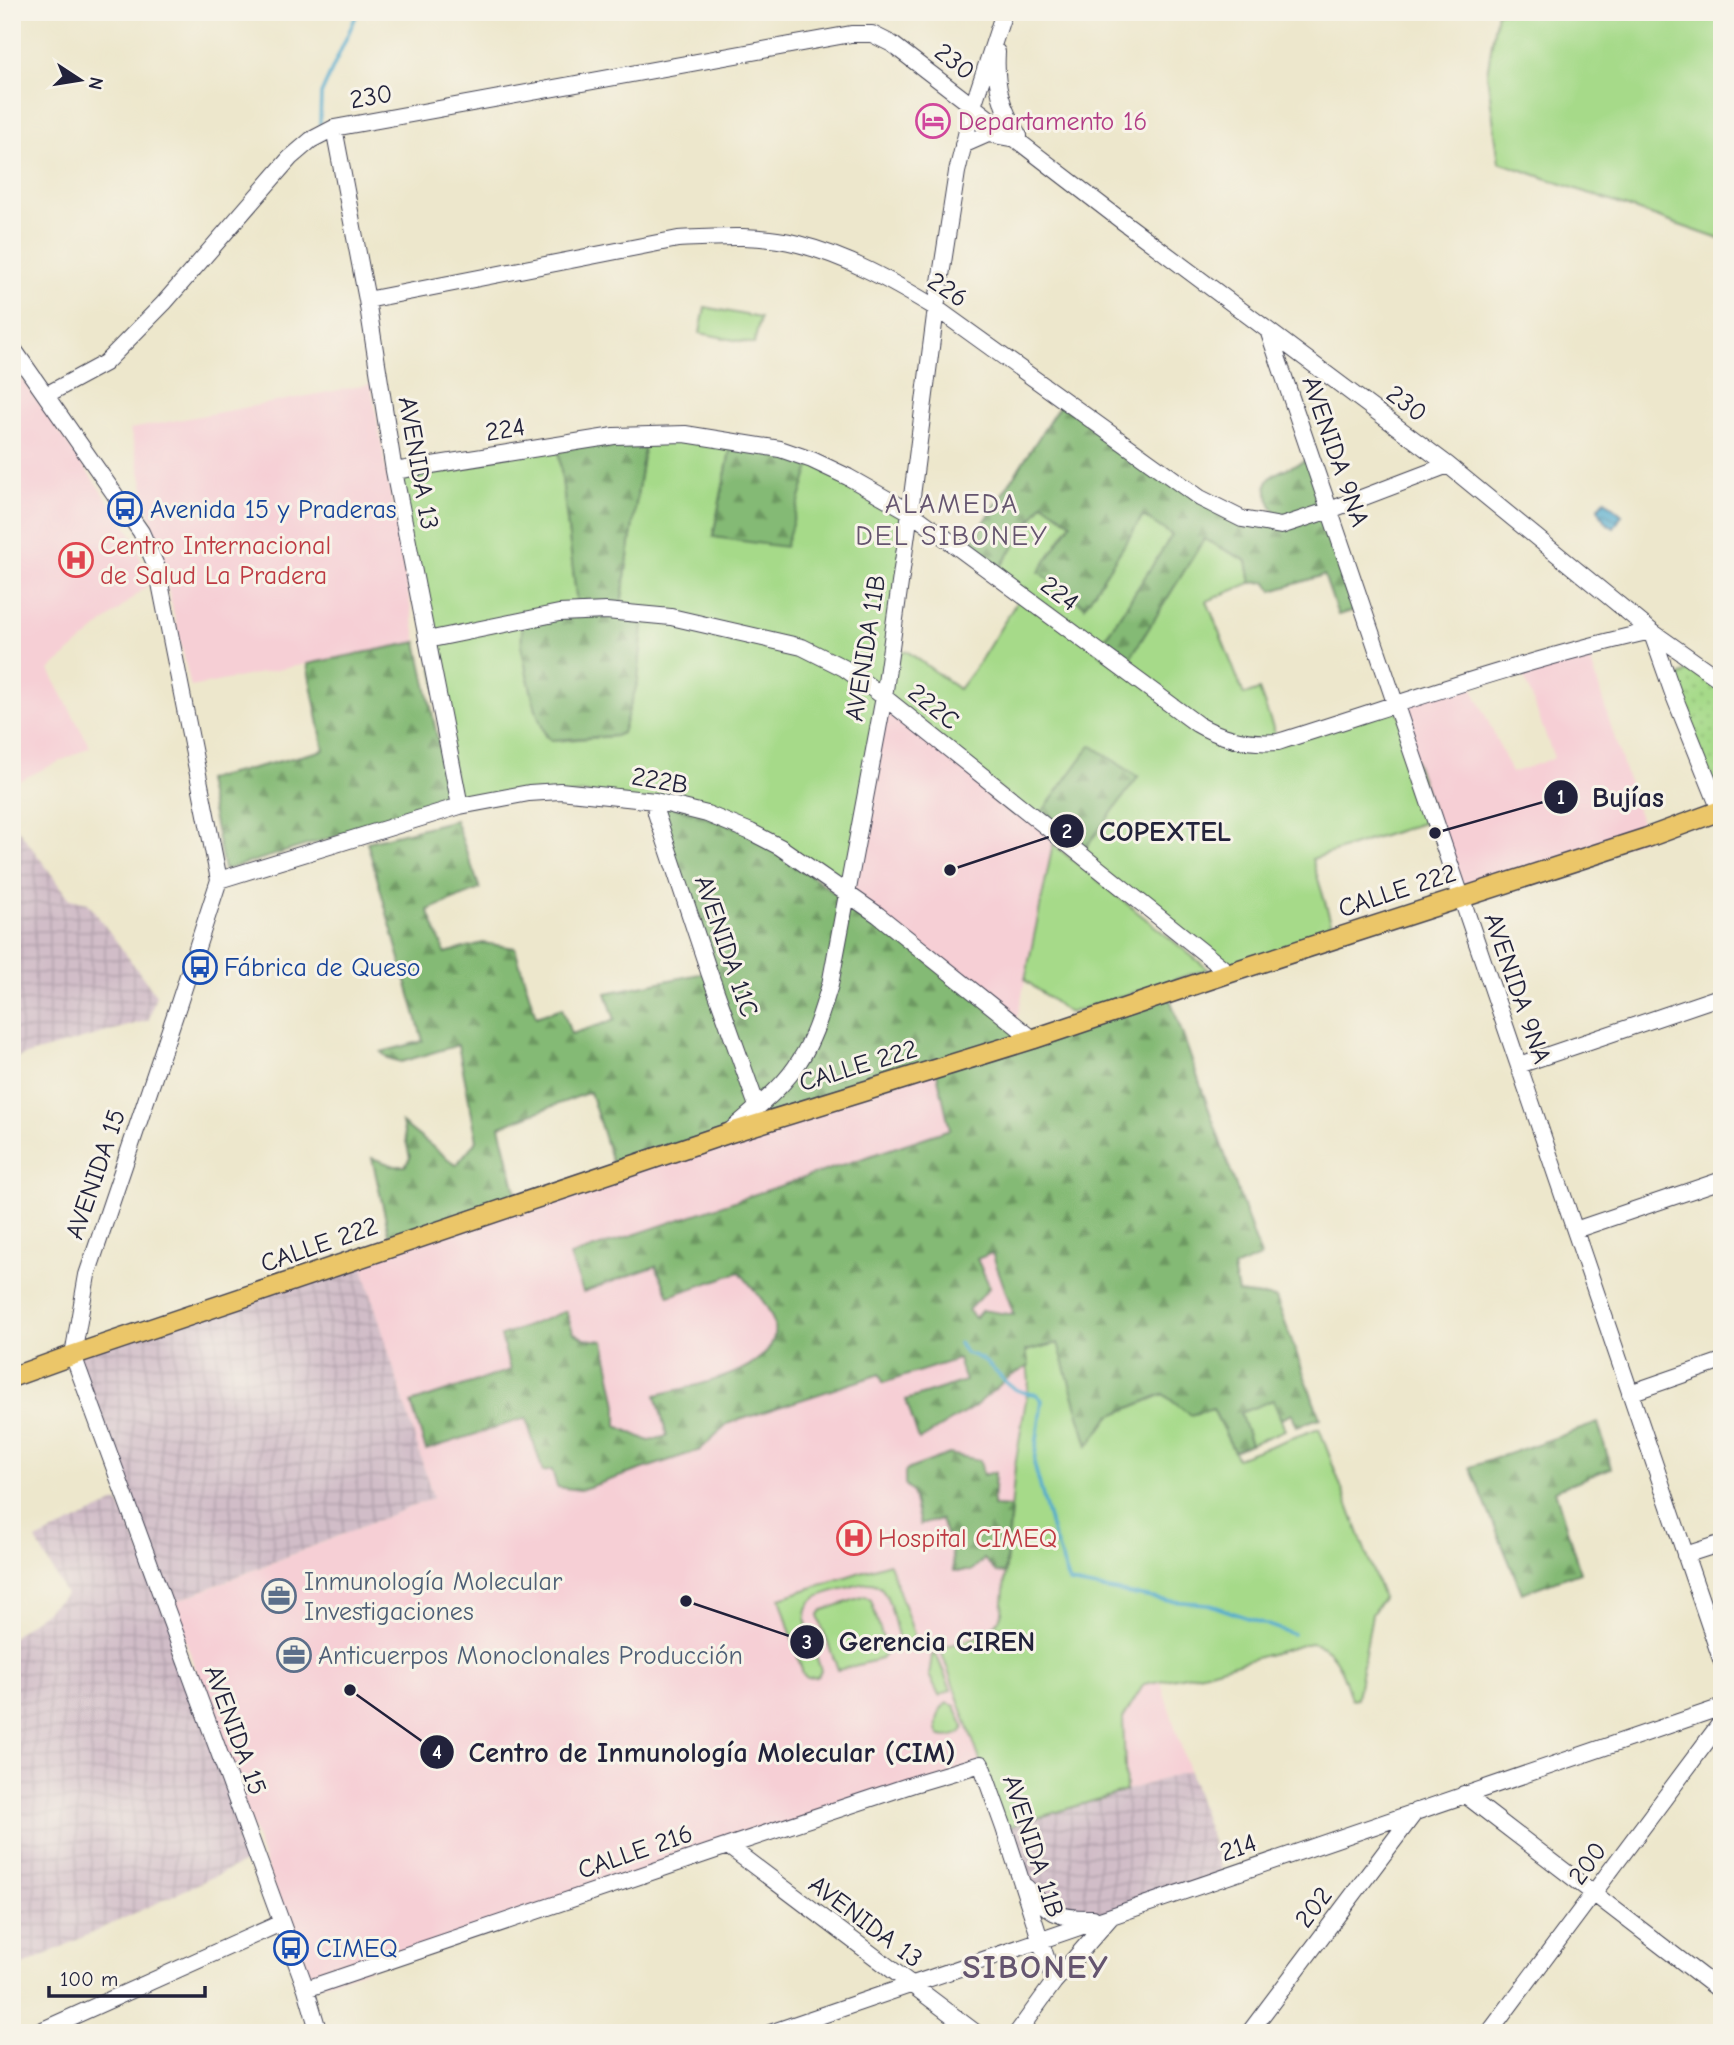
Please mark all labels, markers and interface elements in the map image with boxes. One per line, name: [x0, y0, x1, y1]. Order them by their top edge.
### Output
street label: 230: [928, 37, 980, 87]
north arrow: [46, 46, 116, 116]
text: N: [84, 75, 108, 92]
street label: 230: [348, 79, 395, 115]
hotel icon: Departamento 16: [914, 102, 952, 140]
place label: Departamento 16: [958, 107, 1147, 137]
street label: 226: [922, 266, 973, 314]
street label: AVENIDA 9NA: [1295, 372, 1375, 530]
street label: 230: [1380, 379, 1432, 429]
street label: AVENIDA 13: [392, 394, 444, 532]
street label: 224: [483, 412, 527, 448]
district label: ALAMEDA DEL SIBONEY: [855, 488, 1049, 552]
bus stop icon: Avenida 15 y Praderas: [106, 490, 144, 528]
place label: Avenida 15 y Praderas: [150, 495, 397, 525]
place label: Centro Internacional de Salud La Pradera: [100, 531, 331, 591]
hospital icon: Centro Internacional de Salud La Pradera: [57, 541, 95, 579]
street label: 224: [1035, 570, 1084, 618]
street label: AVENIDA 11B: [840, 573, 892, 723]
street label: 222C: [902, 677, 965, 736]
street label: 222B: [629, 761, 690, 801]
callout: Bujías: [1543, 772, 1678, 821]
text: Bujías: [1592, 782, 1664, 814]
text: 1: [1557, 785, 1565, 809]
callout: COPEXTEL: [1050, 807, 1245, 856]
text: COPEXTEL: [1099, 816, 1231, 848]
text: 2: [1062, 819, 1072, 843]
street label: CALLE 222: [1335, 858, 1460, 924]
street label: AVENIDA 11C: [688, 872, 764, 1021]
street label: AVENIDA 9NA: [1477, 909, 1557, 1067]
bus stop icon: Fábrica de Queso: [181, 948, 219, 986]
place label: Fábrica de Queso: [224, 953, 420, 983]
street label: CALLE 222: [795, 1034, 921, 1098]
street label: AVENIDA 15: [60, 1105, 132, 1243]
street label: CALLE 222: [257, 1211, 382, 1279]
hospital icon: Hospital CIMEQ: [835, 1519, 873, 1557]
place label: Hospital CIMEQ: [878, 1524, 1057, 1554]
place label: Inmunología Molecular Investigaciones: [304, 1567, 563, 1627]
office icon: Inmunología Molecular Investigaciones: [260, 1577, 298, 1615]
callout: Gerencia CIREN: [789, 1617, 1049, 1666]
text: Gerencia CIREN: [839, 1626, 1035, 1658]
text: 3: [802, 1630, 812, 1654]
office icon: Anticuerpos Monoclonales Producción: [275, 1636, 313, 1674]
place label: Anticuerpos Monoclonales Producción: [318, 1641, 743, 1671]
street label: AVENIDA 15: [198, 1662, 272, 1799]
callout: Centro de Inmunología Molecular (CIM): [419, 1728, 969, 1777]
text: Centro de Inmunología Molecular (CIM): [468, 1737, 956, 1769]
text: 4: [432, 1740, 442, 1764]
street label: AVENIDA 11B: [996, 1771, 1070, 1921]
street label: CALLE 216: [574, 1818, 697, 1886]
street label: 214: [1216, 1828, 1260, 1868]
street label: 200: [1562, 1836, 1613, 1891]
street label: AVENIDA 13: [803, 1869, 928, 1974]
street label: 202: [1289, 1881, 1339, 1934]
bus stop icon: CIMEQ: [272, 1929, 310, 1967]
place label: CIMEQ: [316, 1934, 398, 1964]
district label: SIBONEY: [963, 1948, 1109, 1986]
scale bar: [49, 1954, 205, 1998]
text: 100 m: [60, 1967, 118, 1991]

